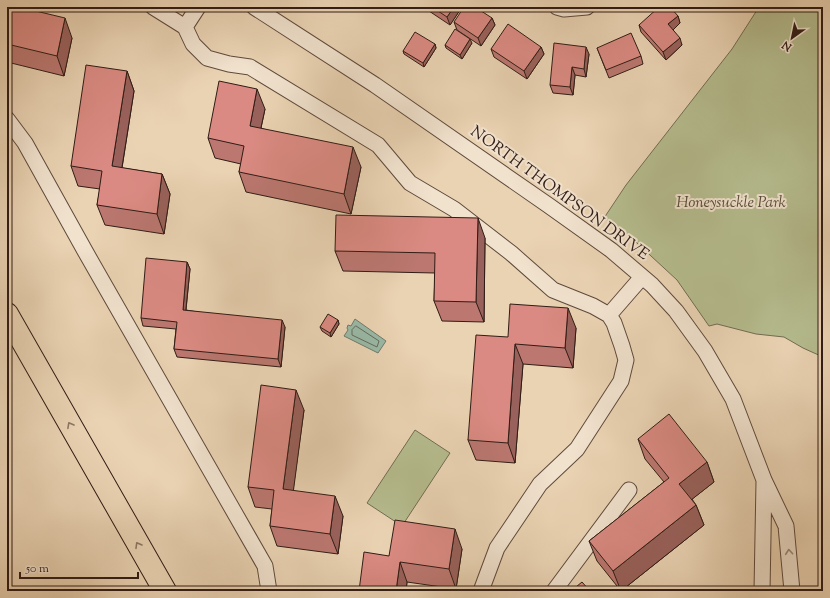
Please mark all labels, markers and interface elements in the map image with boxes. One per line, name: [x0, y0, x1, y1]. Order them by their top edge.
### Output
north arrow: [772, 18, 812, 58]
text: N: [779, 36, 796, 55]
street label: NORTH THOMPSON DRIVE: [465, 121, 653, 267]
park label: Honeysuckle Park: [676, 192, 786, 215]
one-way arrow: [67, 422, 74, 429]
one-way arrow: [136, 542, 143, 549]
one-way arrow: [784, 549, 793, 555]
scale bar: [20, 554, 138, 580]
text: 50 m: [25, 560, 49, 578]

